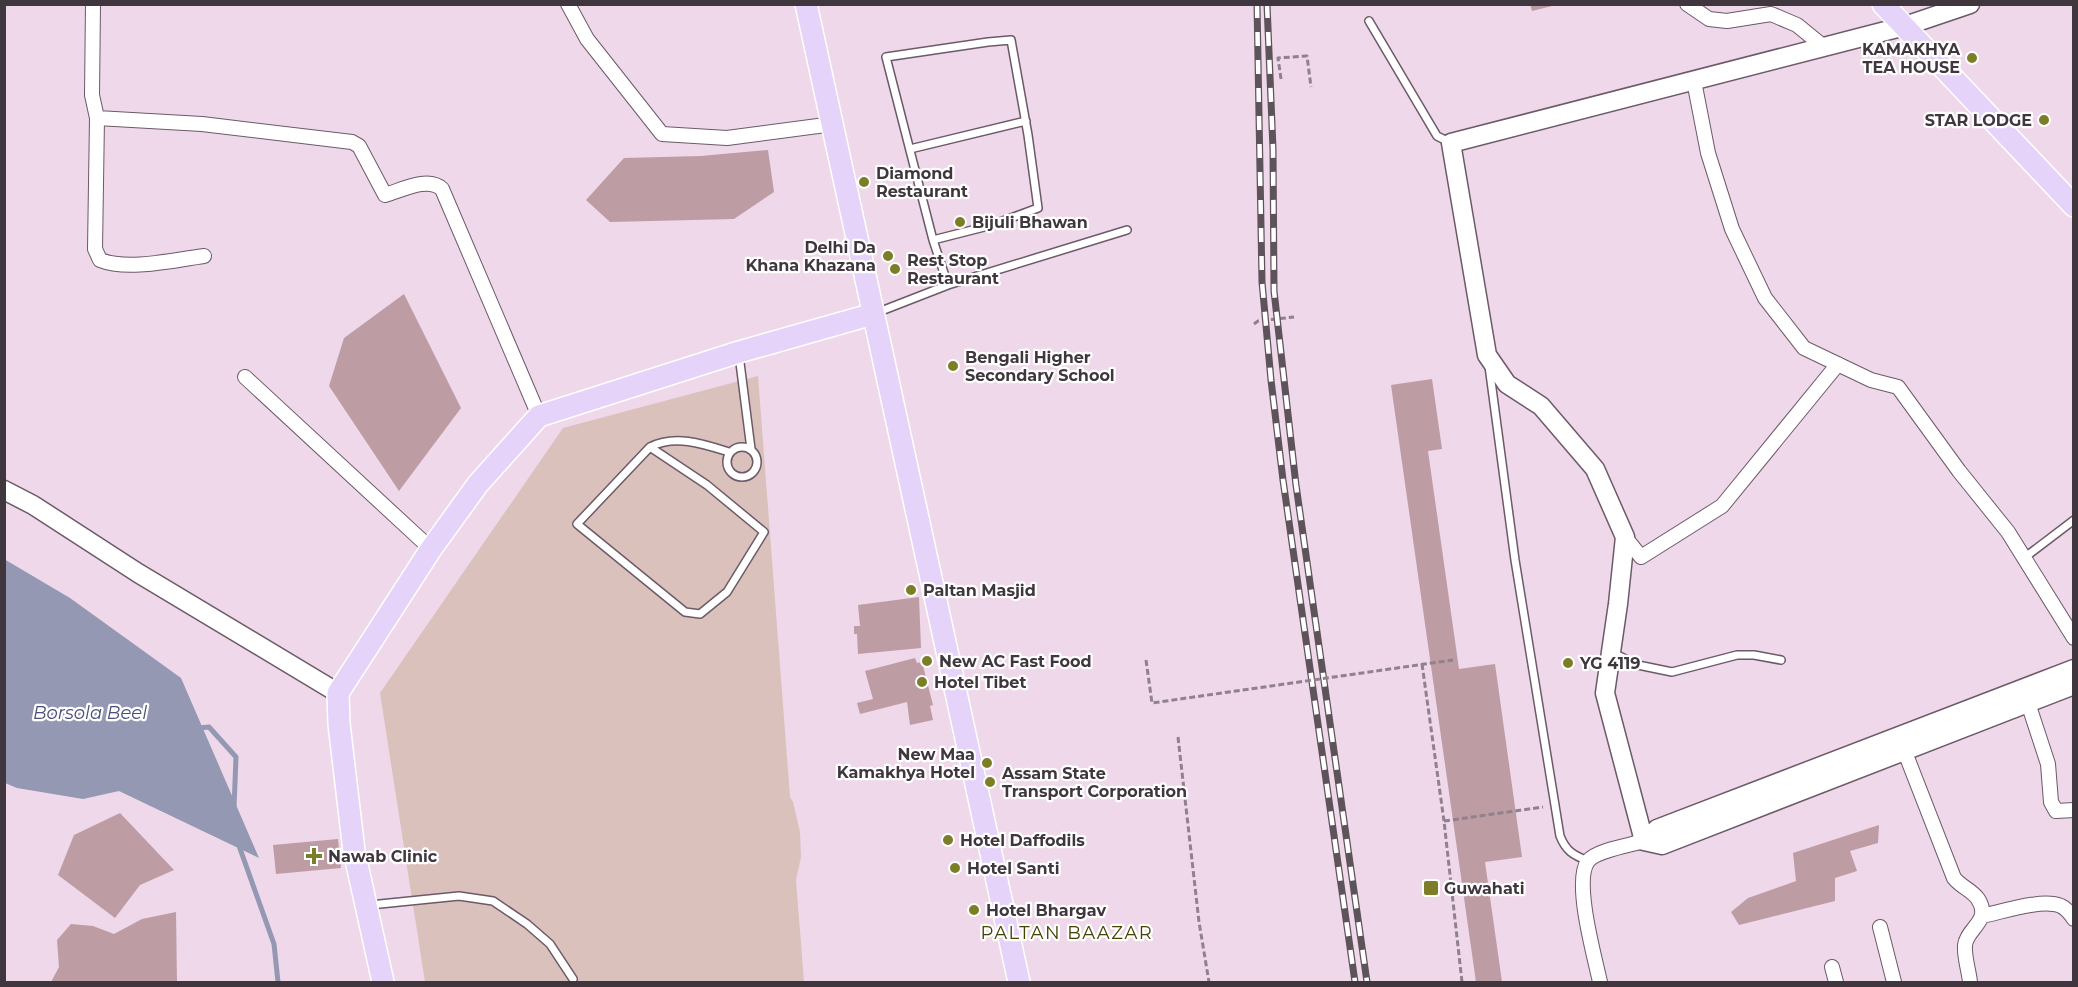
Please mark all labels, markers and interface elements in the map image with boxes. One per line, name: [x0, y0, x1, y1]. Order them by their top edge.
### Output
place label: KAMAKHYA TEA HOUSE: [1862, 40, 1961, 77]
marker: KAMAKHYA TEA HOUSE: [1965, 51, 1979, 65]
place label: STAR LODGE: [1925, 111, 2032, 130]
marker: STAR LODGE: [2037, 113, 2051, 127]
place label: Diamond Restaurant: [876, 164, 968, 201]
marker: Diamond Restaurant: [857, 175, 871, 189]
place label: Bijuli Bhawan: [972, 213, 1088, 232]
marker: Bijuli Bhawan: [953, 215, 967, 229]
place label: Delhi Da Khana Khazana: [746, 238, 876, 275]
marker: Delhi Da Khana Khazana: [881, 249, 895, 263]
place label: Rest Stop Restaurant: [907, 251, 999, 288]
marker: Rest Stop Restaurant: [888, 262, 902, 276]
place label: Bengali Higher Secondary School: [965, 348, 1115, 385]
marker: Bengali Higher Secondary School: [946, 359, 960, 373]
place label: Paltan Masjid: [923, 581, 1036, 600]
marker: Paltan Masjid: [904, 583, 918, 597]
place label: New AC Fast Food: [939, 652, 1091, 671]
marker: New AC Fast Food: [920, 654, 934, 668]
place label: YG 4119: [1579, 654, 1641, 673]
marker: YG 4119: [1561, 656, 1575, 670]
place label: Hotel Tibet: [934, 673, 1026, 692]
marker: Hotel Tibet: [915, 675, 929, 689]
water label: Borsola Beel: [33, 702, 147, 724]
place label: New Maa Kamakhya Hotel: [837, 745, 975, 782]
marker: New Maa Kamakhya Hotel: [980, 756, 994, 770]
place label: Assam State Transport Corporation: [1001, 764, 1187, 801]
marker: Assam State Transport Corporation: [983, 775, 997, 789]
place label: Hotel Daffodils: [960, 831, 1085, 850]
marker: Hotel Daffodils: [941, 833, 955, 847]
marker: Nawab Clinic: [305, 847, 323, 865]
place label: Nawab Clinic: [328, 847, 438, 866]
place label: Hotel Santi: [967, 859, 1059, 878]
marker: Hotel Santi: [948, 861, 962, 875]
marker: Guwahati: [1422, 879, 1440, 897]
place label: Guwahati: [1444, 879, 1525, 898]
place label: Hotel Bhargav: [986, 901, 1106, 920]
marker: Hotel Bhargav: [967, 903, 981, 917]
district label: PALTAN BAAZAR: [981, 922, 1153, 944]

